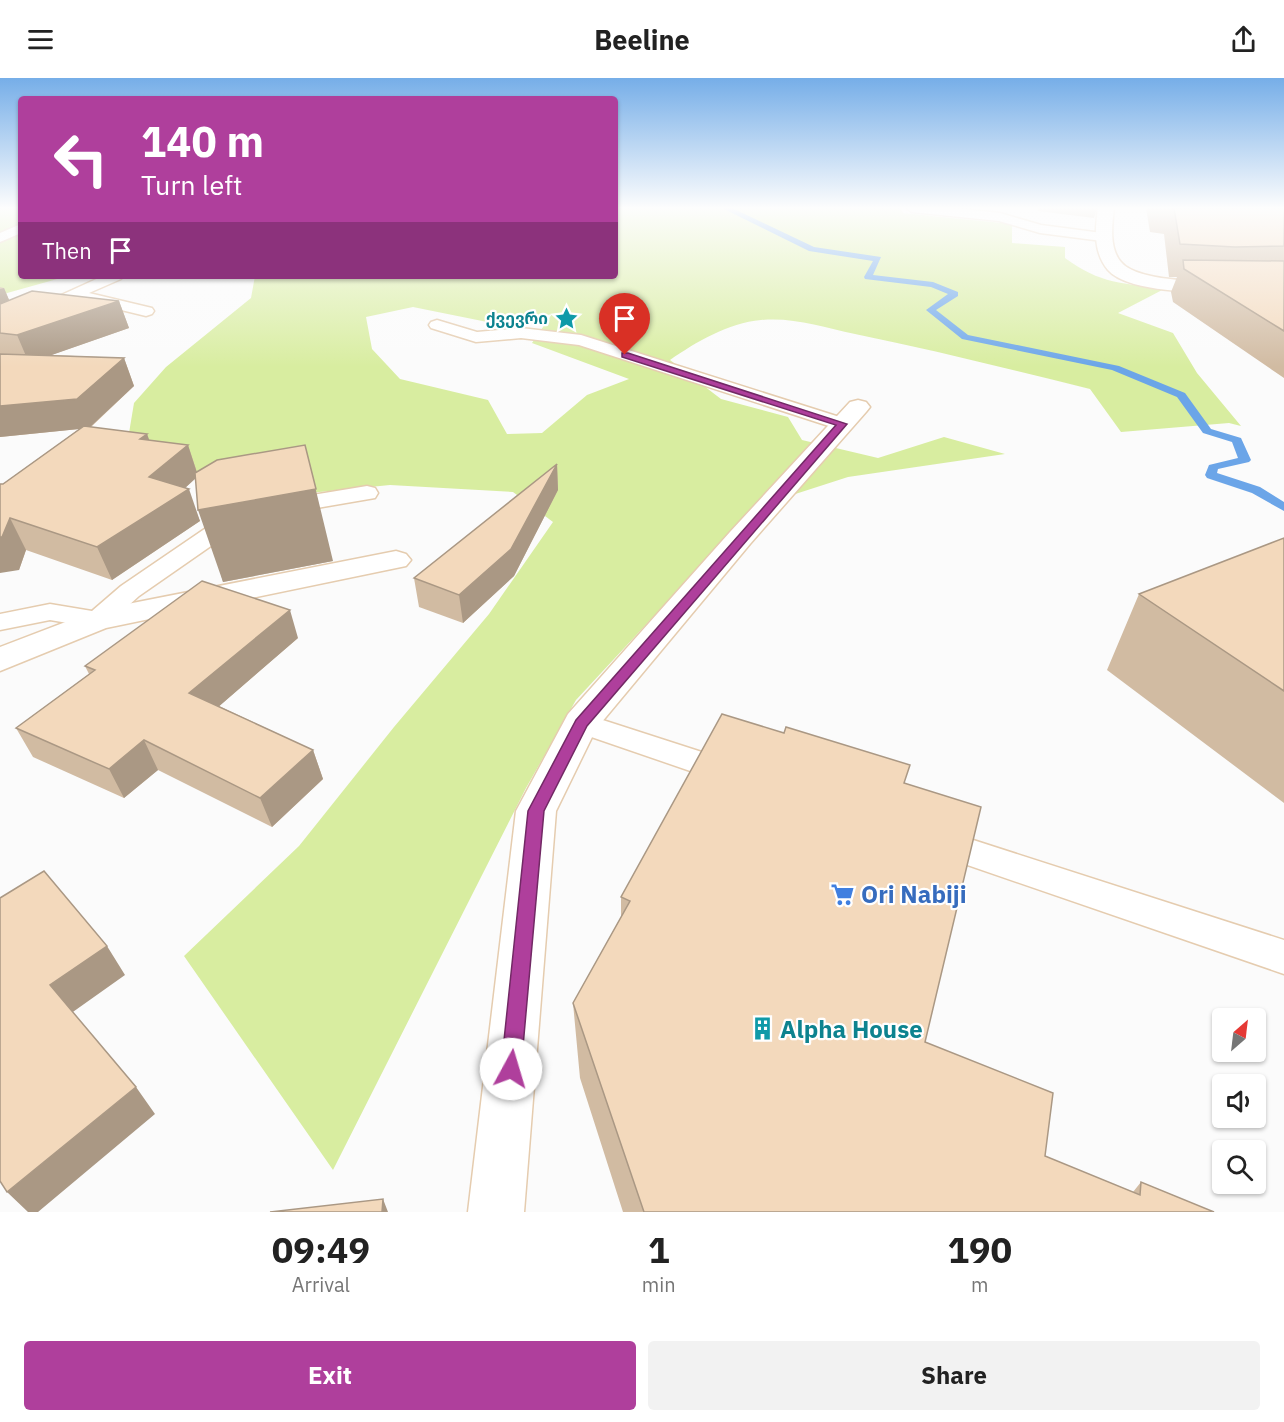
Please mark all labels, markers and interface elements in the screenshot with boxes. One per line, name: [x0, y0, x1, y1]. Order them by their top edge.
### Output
text: Beeline: [594, 22, 690, 57]
icon: menu: [24, 23, 57, 56]
icon: share: [1227, 23, 1260, 56]
text: 140 m: [141, 114, 264, 169]
icon: left: [42, 120, 120, 198]
text: Turn left: [141, 167, 242, 202]
icon: arrive: [104, 234, 137, 267]
text: Then: [42, 236, 92, 265]
pin: [599, 293, 650, 355]
icon: arrive: [608, 302, 641, 335]
place icon: ქვევრი: [553, 305, 579, 331]
place label: ქვევრი: [486, 308, 548, 328]
place label: Ori Nabiji: [861, 878, 967, 910]
supermarket icon: Ori Nabiji: [830, 881, 856, 907]
north arrow: [1212, 1008, 1266, 1062]
map controls: [1212, 1008, 1266, 1194]
place label: Alpha House: [780, 1013, 923, 1045]
building icon: Alpha House: [749, 1016, 775, 1042]
position arrow: [479, 1037, 543, 1101]
button: sound: [1212, 1074, 1266, 1128]
button: search: [1212, 1140, 1266, 1194]
text: 09:49: [272, 1226, 370, 1273]
text: 1: [648, 1226, 670, 1273]
text: 190: [947, 1226, 1012, 1273]
text: Arrival: [292, 1271, 350, 1298]
text: min: [642, 1271, 676, 1298]
text: m: [971, 1271, 989, 1298]
button: Exit: [24, 1341, 636, 1410]
button: Share: [648, 1341, 1260, 1410]

